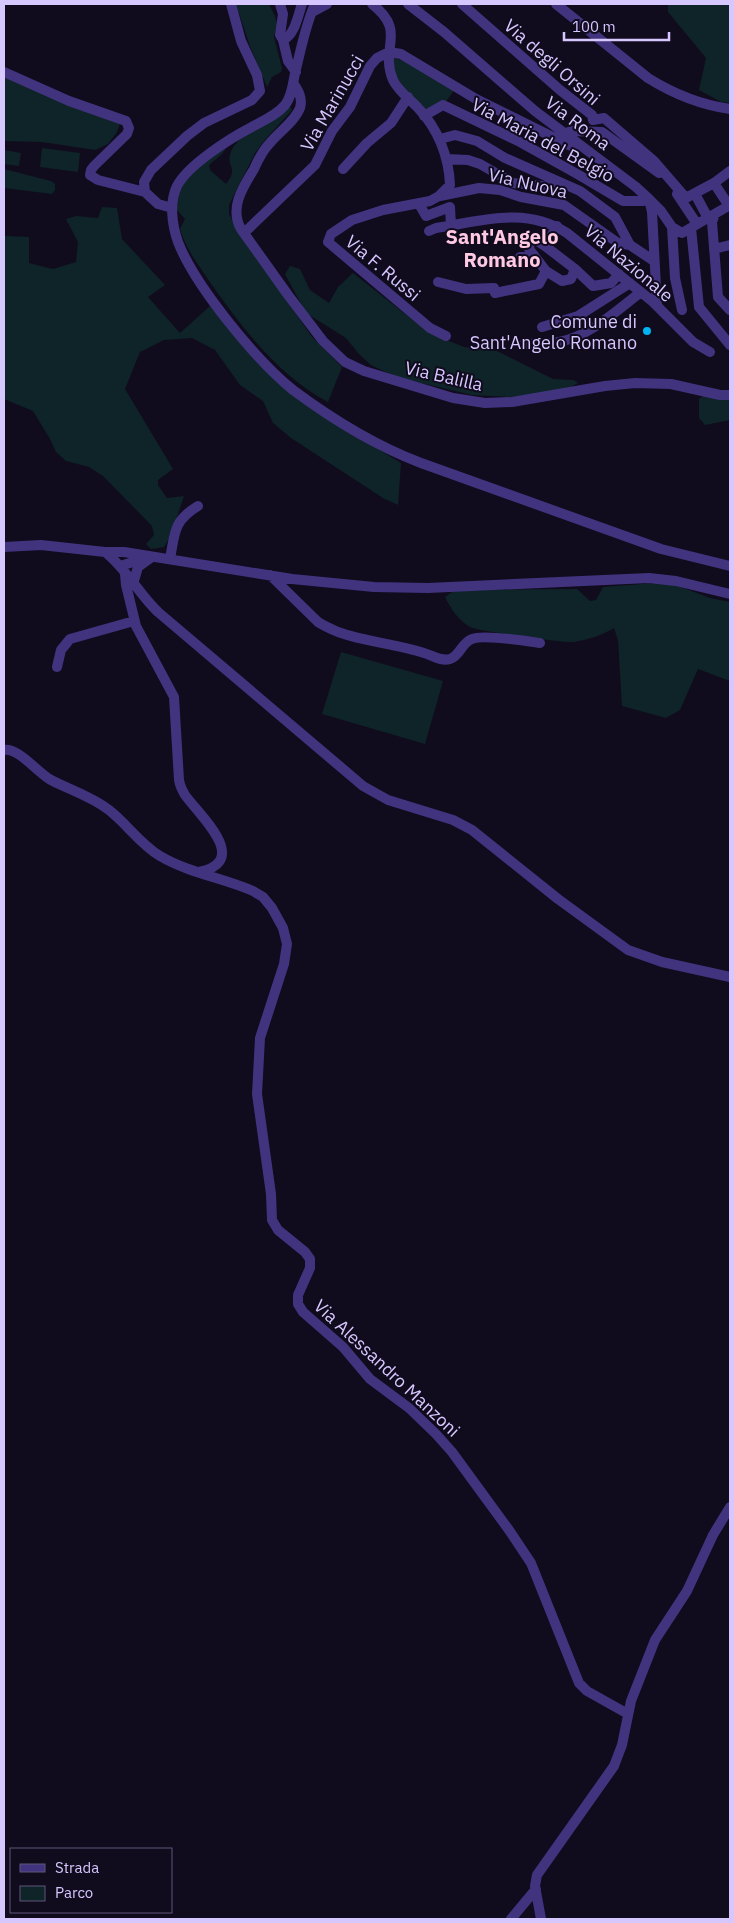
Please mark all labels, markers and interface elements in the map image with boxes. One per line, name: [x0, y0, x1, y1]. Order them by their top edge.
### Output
scale bar: [564, 10, 669, 42]
street label: Via degli Orsini: [499, 14, 605, 110]
text: 100 m: [572, 17, 616, 36]
street label: Via Marinucci: [295, 51, 369, 155]
street label: Via Roma: [541, 91, 616, 155]
street label: Via Maria del Belgio: [468, 93, 618, 187]
street label: Via Nuova: [486, 163, 570, 203]
street label: Via Nazionale: [580, 219, 678, 307]
district label: Sant'Angelo Romano: [446, 223, 558, 273]
street label: Via F. Russi: [341, 230, 425, 306]
place label: Comune di Sant'Angelo Romano: [470, 310, 637, 354]
marker: Comune di Sant'Angelo Romano: [641, 325, 653, 337]
street label: Via Balilla: [403, 356, 486, 396]
street label: Via Alessandro Manzoni: [309, 1294, 465, 1442]
legend: [10, 1848, 172, 1913]
text: Strada: [55, 1858, 99, 1877]
text: Parco: [55, 1883, 93, 1902]

